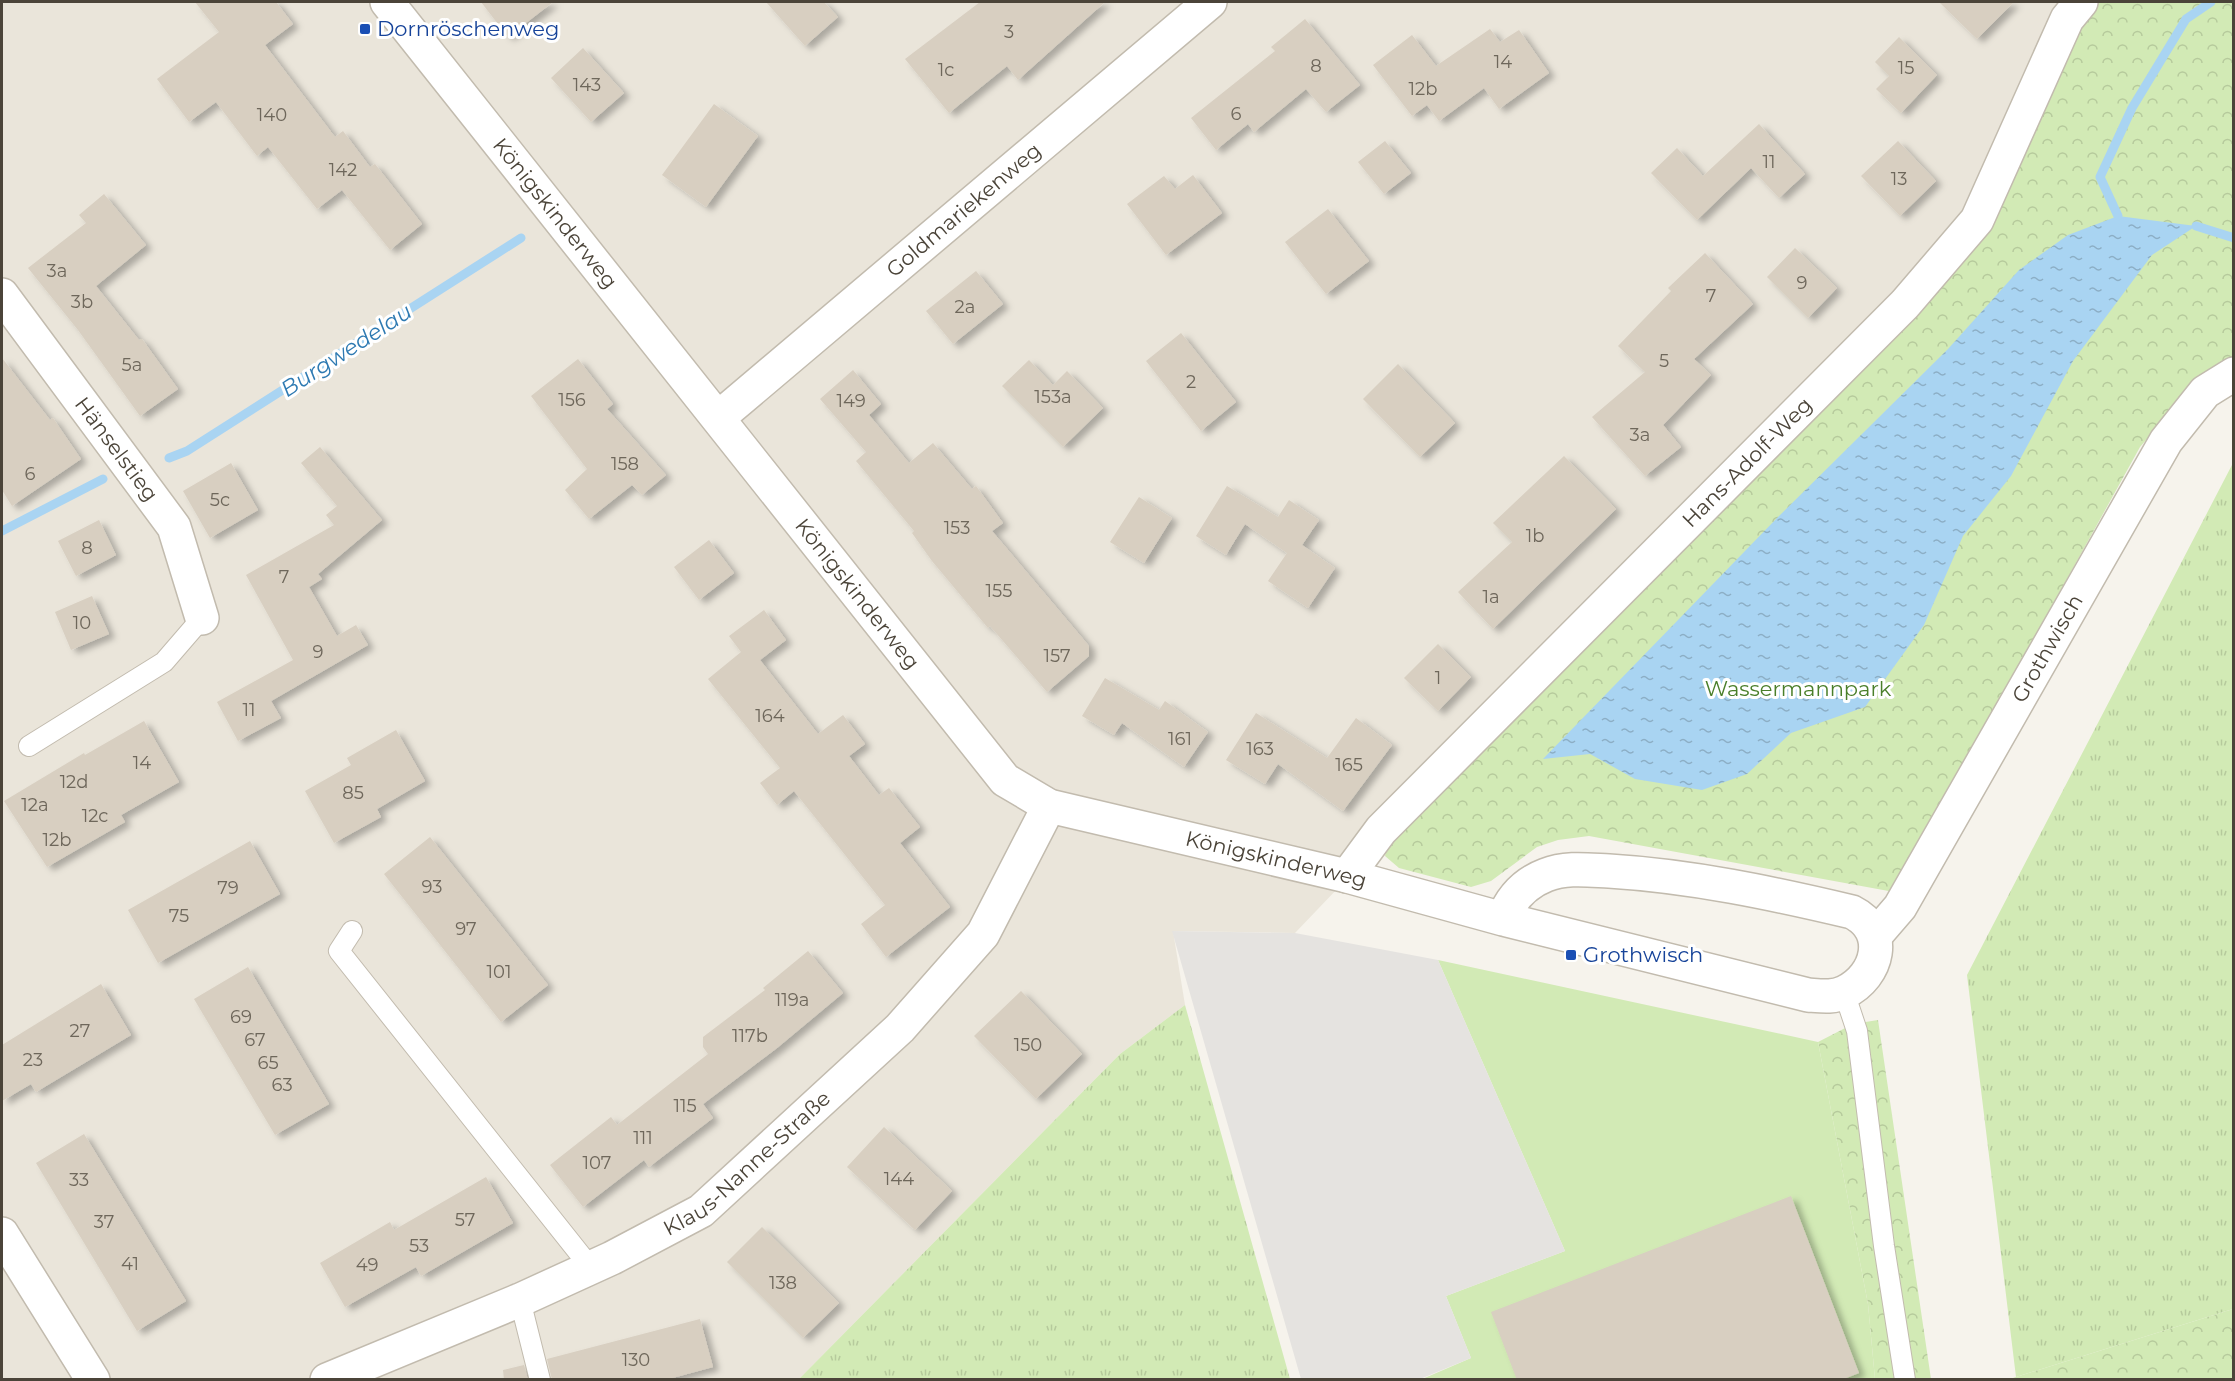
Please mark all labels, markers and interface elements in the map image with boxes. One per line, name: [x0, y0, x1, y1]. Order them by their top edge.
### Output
place label: Dornröschenweg: [377, 16, 559, 41]
house number: 3: [1004, 21, 1014, 43]
marker: Dornröschenweg: [358, 22, 372, 36]
house number: 14: [1494, 51, 1512, 73]
house number: 8: [1310, 55, 1322, 77]
house number: 15: [1898, 57, 1914, 79]
house number: 1c: [938, 59, 954, 81]
house number: 143: [573, 74, 601, 96]
house number: 12b: [1409, 78, 1437, 100]
house number: 6: [1231, 103, 1242, 125]
house number: 140: [257, 104, 287, 126]
street label: Königskinderweg: [488, 133, 623, 293]
street label: Goldmariekenweg: [881, 137, 1046, 282]
house number: 11: [1763, 151, 1776, 173]
house number: 142: [329, 159, 357, 181]
house number: 13: [1891, 168, 1907, 190]
house number: 3a: [47, 260, 67, 282]
house number: 9: [1797, 272, 1808, 294]
house number: 7: [1706, 285, 1716, 307]
house number: 3b: [71, 291, 93, 313]
house number: 2a: [955, 296, 975, 318]
water label: Burgwedelau: [276, 298, 417, 403]
house number: 5: [1659, 350, 1669, 372]
house number: 5a: [122, 354, 142, 376]
house number: 2: [1186, 371, 1196, 393]
house number: 153a: [1034, 386, 1072, 408]
house number: 156: [558, 389, 586, 411]
house number: 149: [836, 390, 866, 412]
street label: Hänselstieg: [70, 392, 164, 506]
street label: Hans-Adolf-Weg: [1677, 392, 1817, 532]
house number: 3a: [1630, 424, 1650, 446]
house number: 158: [611, 453, 639, 475]
house number: 6: [25, 463, 36, 485]
house number: 5c: [210, 489, 230, 511]
street label: Königskinderweg: [790, 513, 925, 674]
house number: 153: [944, 517, 970, 539]
house number: 1b: [1526, 525, 1544, 547]
house number: 8: [81, 537, 93, 559]
house number: 7: [279, 566, 289, 588]
house number: 155: [986, 580, 1012, 602]
house number: 1a: [1482, 586, 1500, 608]
street label: Grothwisch: [2006, 590, 2088, 707]
house number: 10: [73, 612, 91, 634]
house number: 9: [313, 641, 324, 663]
house number: 157: [1043, 645, 1071, 667]
house number: 1: [1435, 667, 1441, 689]
park label: Wassermannpark: [1705, 676, 1892, 701]
house number: 11: [243, 699, 256, 721]
house number: 164: [755, 705, 785, 727]
house number: 161: [1168, 728, 1192, 750]
house number: 163: [1246, 738, 1274, 760]
house number: 14: [133, 752, 151, 774]
house number: 165: [1335, 754, 1363, 776]
house number: 12d: [60, 771, 88, 793]
house number: 85: [342, 782, 364, 804]
house number: 12a: [21, 794, 49, 816]
house number: 12c: [82, 805, 108, 827]
street label: Königskinderweg: [1183, 825, 1370, 893]
house number: 12b: [43, 829, 71, 851]
house number: 93: [422, 876, 442, 898]
house number: 79: [217, 877, 239, 899]
house number: 75: [169, 905, 189, 927]
house number: 97: [455, 918, 477, 940]
place label: Grothwisch: [1583, 942, 1703, 967]
marker: Grothwisch: [1564, 948, 1578, 962]
house number: 101: [487, 961, 511, 983]
house number: 119a: [775, 989, 809, 1011]
house number: 69: [230, 1006, 252, 1028]
house number: 27: [70, 1020, 90, 1042]
house number: 117b: [732, 1025, 768, 1047]
house number: 67: [244, 1029, 266, 1051]
house number: 150: [1014, 1034, 1042, 1056]
house number: 23: [23, 1049, 43, 1071]
house number: 65: [257, 1052, 279, 1074]
house number: 63: [271, 1074, 293, 1096]
street label: Klaus-Nanne-Straße: [659, 1085, 835, 1241]
house number: 115: [673, 1095, 697, 1117]
house number: 111: [633, 1127, 653, 1149]
house number: 107: [583, 1152, 611, 1174]
house number: 144: [884, 1168, 914, 1190]
house number: 33: [69, 1169, 89, 1191]
house number: 57: [455, 1209, 475, 1231]
house number: 37: [94, 1211, 114, 1233]
house number: 53: [409, 1235, 429, 1257]
house number: 41: [121, 1253, 139, 1275]
house number: 49: [356, 1254, 378, 1276]
house number: 138: [769, 1272, 797, 1294]
house number: 130: [622, 1349, 650, 1371]

